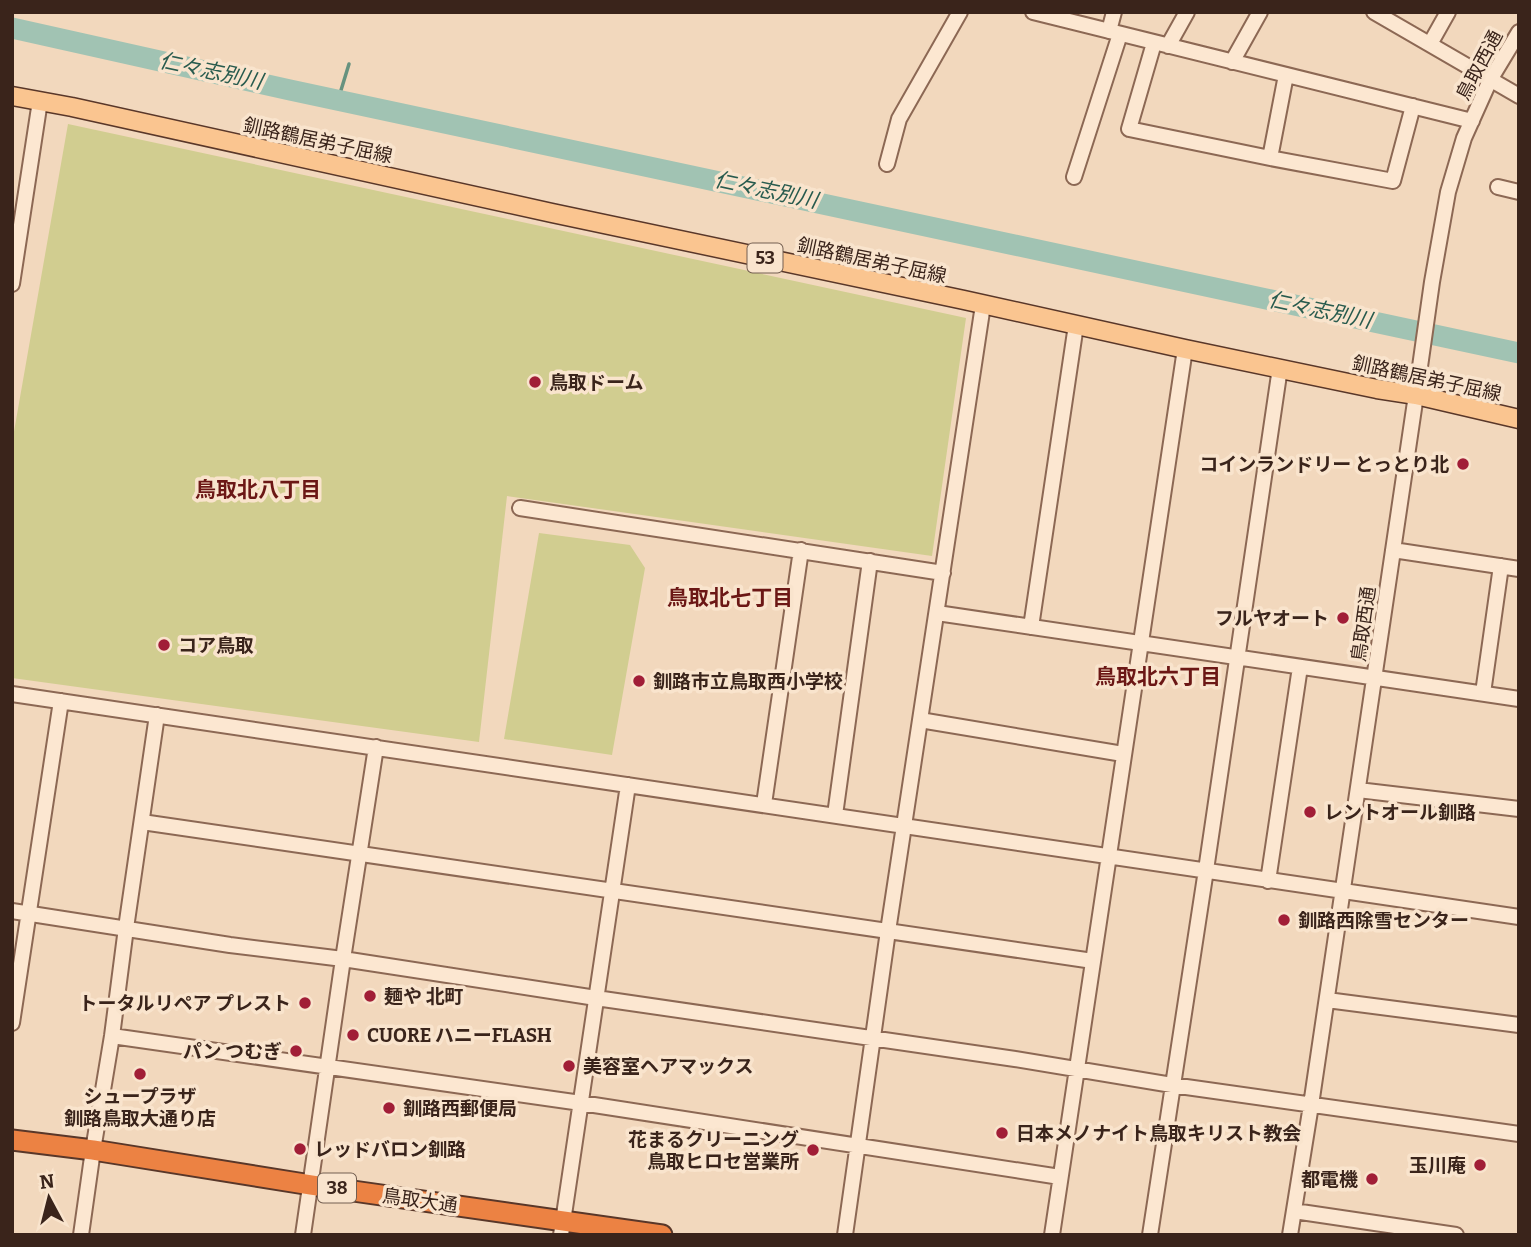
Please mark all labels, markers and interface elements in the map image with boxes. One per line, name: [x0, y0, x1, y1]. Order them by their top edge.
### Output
street label: 鳥取西通: [1451, 26, 1507, 104]
water label: 仁々志別川: [157, 47, 267, 95]
street label: 釧路鶴居弟子屈線: [241, 113, 395, 168]
water label: 仁々志別川: [712, 166, 822, 214]
street label: 釧路鶴居弟子屈線: [795, 233, 949, 288]
road number: 53: [748, 244, 782, 272]
water label: 仁々志別川: [1266, 286, 1376, 334]
street label: 釧路鶴居弟子屈線: [1350, 351, 1504, 406]
place label: 鳥取ドーム: [549, 371, 643, 394]
marker: 鳥取ドーム: [527, 374, 543, 390]
place label: コインランドリー とっとり北: [1199, 453, 1449, 476]
marker: コインランドリー とっとり北: [1455, 456, 1471, 472]
district label: 鳥取北八丁目: [195, 477, 321, 503]
district label: 鳥取北七丁目: [667, 585, 793, 611]
street label: 鳥取西通: [1347, 585, 1380, 663]
place label: フルヤオート: [1215, 607, 1329, 630]
marker: フルヤオート: [1335, 610, 1351, 626]
place label: コア鳥取: [178, 634, 254, 657]
marker: コア鳥取: [156, 637, 172, 653]
district label: 鳥取北六丁目: [1095, 664, 1221, 690]
place label: 釧路市立鳥取西小学校: [653, 670, 843, 693]
marker: 釧路市立鳥取西小学校: [631, 673, 647, 689]
place label: レントオール釧路: [1324, 801, 1476, 824]
marker: レントオール釧路: [1302, 804, 1318, 820]
place label: 釧路西除雪センター: [1298, 909, 1469, 932]
marker: 釧路西除雪センター: [1276, 912, 1292, 928]
place label: 麺や 北町: [384, 985, 463, 1008]
marker: 麺や 北町: [362, 988, 378, 1004]
place label: トータルリペア プレスト: [79, 992, 291, 1015]
marker: トータルリペア プレスト: [297, 995, 313, 1011]
place label: CUORE ハニーFLASH: [367, 1024, 552, 1047]
marker: CUORE ハニーFLASH: [345, 1027, 361, 1043]
place label: パン つむぎ: [183, 1040, 282, 1063]
marker: パン つむぎ: [288, 1043, 304, 1059]
place label: 美容室ヘアマックス: [583, 1055, 753, 1078]
marker: 美容室ヘアマックス: [561, 1058, 577, 1074]
marker: シュープラザ 釧路鳥取大通り店: [132, 1066, 148, 1082]
place label: シュープラザ 釧路鳥取大通り店: [64, 1085, 216, 1130]
place label: 釧路西郵便局: [403, 1097, 517, 1120]
marker: 釧路西郵便局: [381, 1100, 397, 1116]
place label: 日本メノナイト鳥取キリスト教会: [1016, 1122, 1301, 1145]
marker: 日本メノナイト鳥取キリスト教会: [994, 1125, 1010, 1141]
place label: 花まるクリーニング 鳥取ヒロセ営業所: [628, 1128, 799, 1173]
place label: レッドバロン釧路: [314, 1138, 466, 1161]
marker: レッドバロン釧路: [292, 1141, 308, 1157]
marker: 花まるクリーニング 鳥取ヒロセ営業所: [805, 1142, 821, 1158]
place label: 玉川庵: [1409, 1154, 1466, 1177]
marker: 玉川庵: [1472, 1157, 1488, 1173]
north arrow: [14, 1163, 84, 1233]
place label: 都電機: [1301, 1168, 1358, 1191]
text: N: [38, 1169, 56, 1194]
marker: 都電機: [1364, 1171, 1380, 1187]
road number: 38: [318, 1174, 356, 1203]
street label: 鳥取大通: [381, 1184, 459, 1217]

